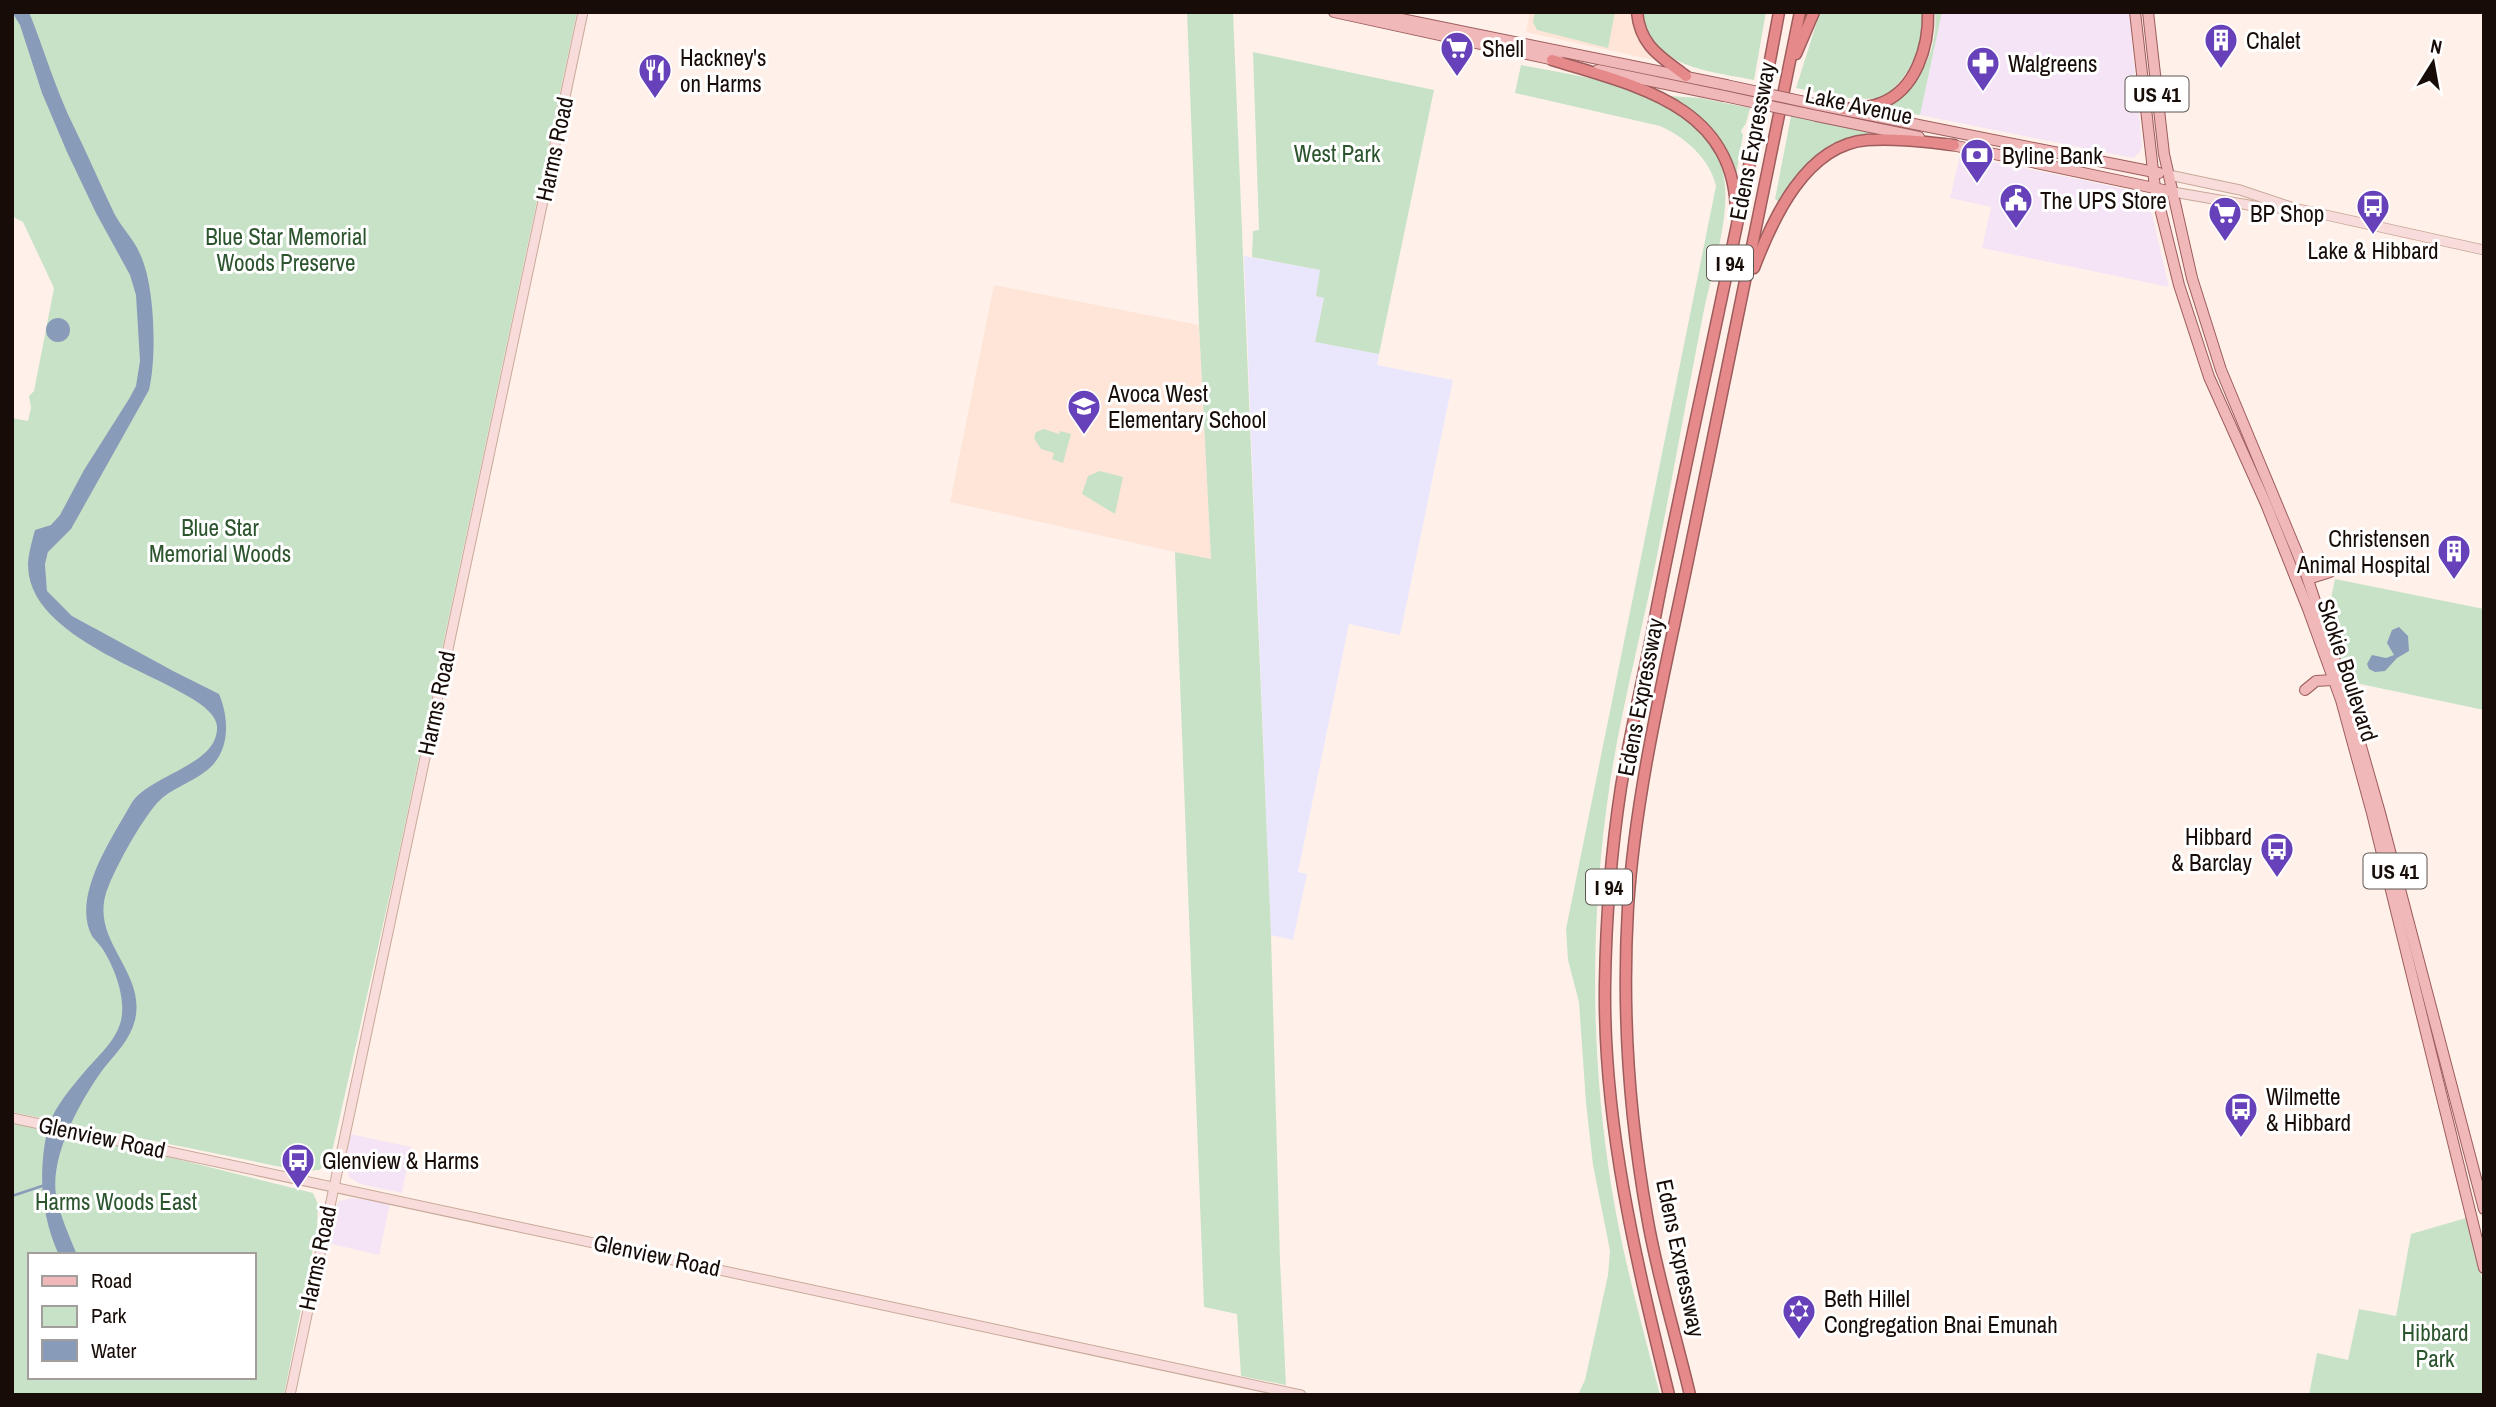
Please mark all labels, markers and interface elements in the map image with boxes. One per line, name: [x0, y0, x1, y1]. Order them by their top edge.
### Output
building icon: Chalet: [2202, 21, 2240, 70]
place label: Chalet: [2246, 25, 2301, 56]
north arrow: [2398, 28, 2468, 98]
supermarket icon: Shell: [1438, 29, 1476, 78]
text: N: [2428, 32, 2444, 60]
place label: Shell: [1482, 33, 1524, 64]
place label: Hackney's on Harms: [680, 42, 766, 99]
pharmacy icon: Walgreens: [1964, 44, 2002, 93]
place label: Walgreens: [2008, 48, 2097, 79]
restaurant icon: Hackney's on Harms: [636, 51, 674, 100]
street label: Edens Expressway: [1721, 59, 1783, 223]
road number: US 41: [2126, 76, 2188, 112]
street label: Lake Avenue: [1803, 79, 1915, 131]
street label: Harms Road: [528, 94, 580, 204]
bank icon: Byline Bank: [1958, 136, 1996, 185]
park label: West Park: [1294, 138, 1381, 169]
place label: Byline Bank: [2002, 140, 2103, 171]
public building icon: The UPS Store: [1997, 181, 2035, 230]
place label: The UPS Store: [2040, 185, 2167, 216]
bus stop icon: Lake & Hibbard: [2354, 187, 2392, 236]
supermarket icon: BP Shop: [2206, 194, 2244, 243]
place label: BP Shop: [2250, 198, 2324, 229]
park label: Blue Star Memorial Woods Preserve: [205, 221, 367, 278]
place label: Lake & Hibbard: [2307, 235, 2439, 266]
road number: I 94: [1707, 246, 1753, 280]
place label: Avoca West Elementary School: [1107, 378, 1266, 435]
school or university icon: Avoca West Elementary School: [1065, 387, 1103, 436]
park label: Blue Star Memorial Woods: [149, 512, 291, 569]
place label: Christensen Animal Hospital: [2296, 523, 2430, 580]
building icon: Christensen Animal Hospital: [2435, 532, 2473, 581]
street label: Skokie Boulevard: [2310, 595, 2386, 745]
street label: Edens Expressway: [1609, 615, 1671, 779]
street label: Harms Road: [410, 648, 462, 758]
place label: Hibbard & Barclay: [2171, 821, 2253, 878]
bus stop icon: Hibbard & Barclay: [2258, 830, 2296, 879]
road number: US 41: [2364, 854, 2426, 888]
road number: I 94: [1586, 870, 1632, 904]
place label: Wilmette & Hibbard: [2266, 1081, 2351, 1138]
bus stop icon: Wilmette & Hibbard: [2222, 1090, 2260, 1139]
street label: Glenview Road: [36, 1108, 168, 1166]
bus stop icon: Glenview & Harms: [279, 1141, 317, 1190]
place label: Glenview & Harms: [322, 1145, 479, 1176]
street label: Edens Expressway: [1649, 1176, 1713, 1340]
park label: Harms Woods East: [35, 1186, 197, 1217]
street label: Harms Road: [291, 1203, 343, 1313]
street label: Glenview Road: [591, 1226, 723, 1284]
legend: [28, 1253, 256, 1379]
text: Road: [91, 1266, 132, 1295]
place label: Beth Hillel Congregation Bnai Emunah: [1824, 1283, 2058, 1340]
synagogue icon: Beth Hillel Congregation Bnai Emunah: [1780, 1292, 1818, 1341]
text: Park: [91, 1301, 127, 1330]
park label: Hibbard Park: [2401, 1317, 2469, 1374]
text: Water: [91, 1336, 137, 1365]

